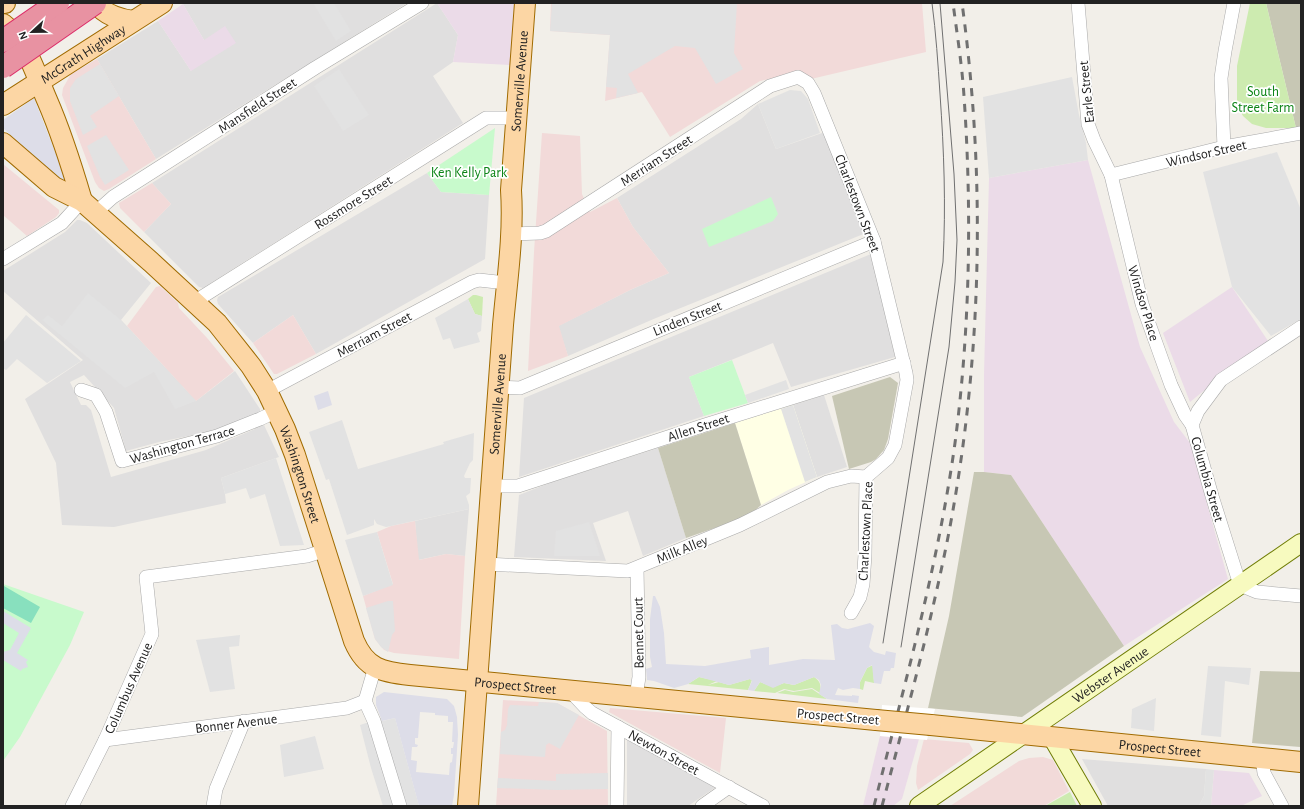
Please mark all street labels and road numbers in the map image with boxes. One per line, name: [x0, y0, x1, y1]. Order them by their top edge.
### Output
street label: McGrath Highway: [39, 22, 128, 87]
street label: Somerville Avenue: [509, 30, 531, 132]
street label: Earle Street: [1077, 60, 1097, 124]
street label: Mansfield Street: [216, 75, 299, 136]
street label: Merriam Street: [618, 132, 695, 189]
street label: Windsor Street: [1165, 138, 1248, 170]
street label: Charlestown Street: [832, 153, 882, 255]
street label: Rossmore Street: [312, 173, 395, 232]
street label: Windsor Place: [1125, 264, 1161, 343]
street label: Linden Street: [651, 299, 724, 339]
street label: Merriam Street: [335, 309, 415, 360]
street label: Somerville Avenue: [488, 353, 509, 455]
street label: Allen Street: [666, 411, 731, 444]
street label: Washington Terrace: [128, 423, 236, 467]
street label: Washington Street: [276, 424, 322, 525]
street label: Columbia Street: [1188, 435, 1226, 524]
street label: Charlestown Place: [856, 481, 876, 581]
street label: Milk Alley: [655, 533, 710, 567]
street label: Bennet Court: [631, 597, 647, 669]
street label: Columbus Avenue: [103, 641, 155, 736]
street label: Webster Avenue: [1070, 644, 1151, 706]
street label: Prospect Street: [473, 675, 557, 697]
street label: Prospect Street: [796, 706, 880, 728]
street label: Bonner Avenue: [194, 712, 278, 736]
street label: Newton Street: [626, 728, 702, 778]
street label: Prospect Street: [1118, 738, 1202, 760]

